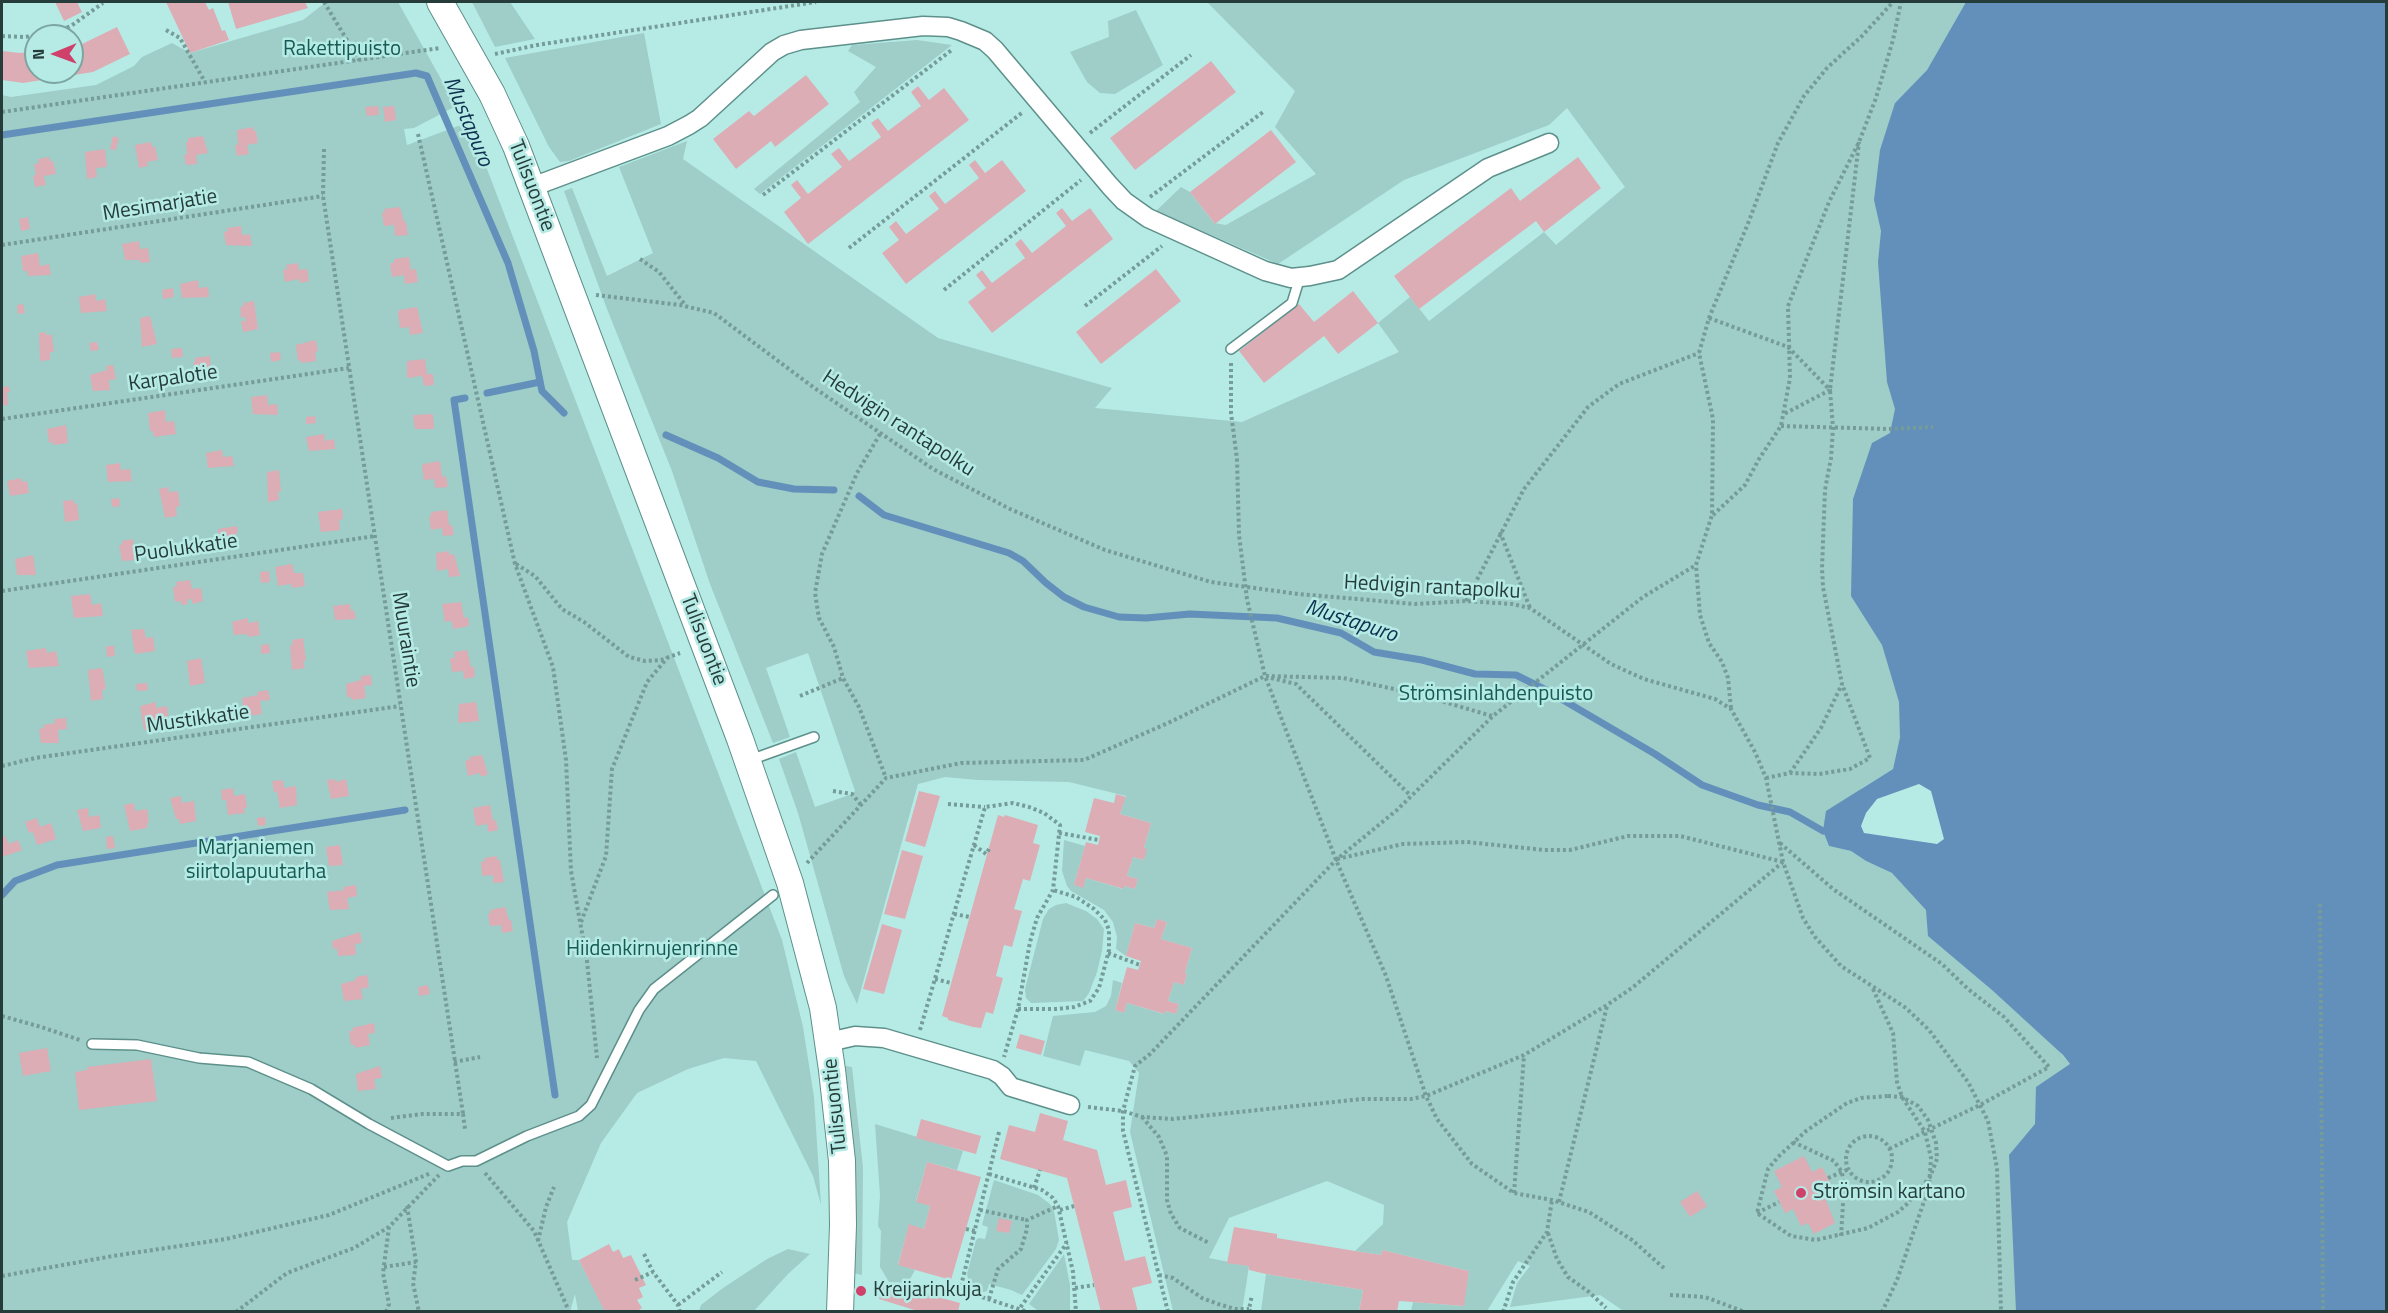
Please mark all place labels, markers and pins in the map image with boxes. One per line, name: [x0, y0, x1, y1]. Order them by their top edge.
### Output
place label: Strömsin kartano: [1813, 1180, 1966, 1206]
marker: Strömsin kartano: [1794, 1186, 1808, 1200]
place label: Kreijarinkuja: [873, 1278, 982, 1304]
marker: Kreijarinkuja: [854, 1284, 868, 1298]

